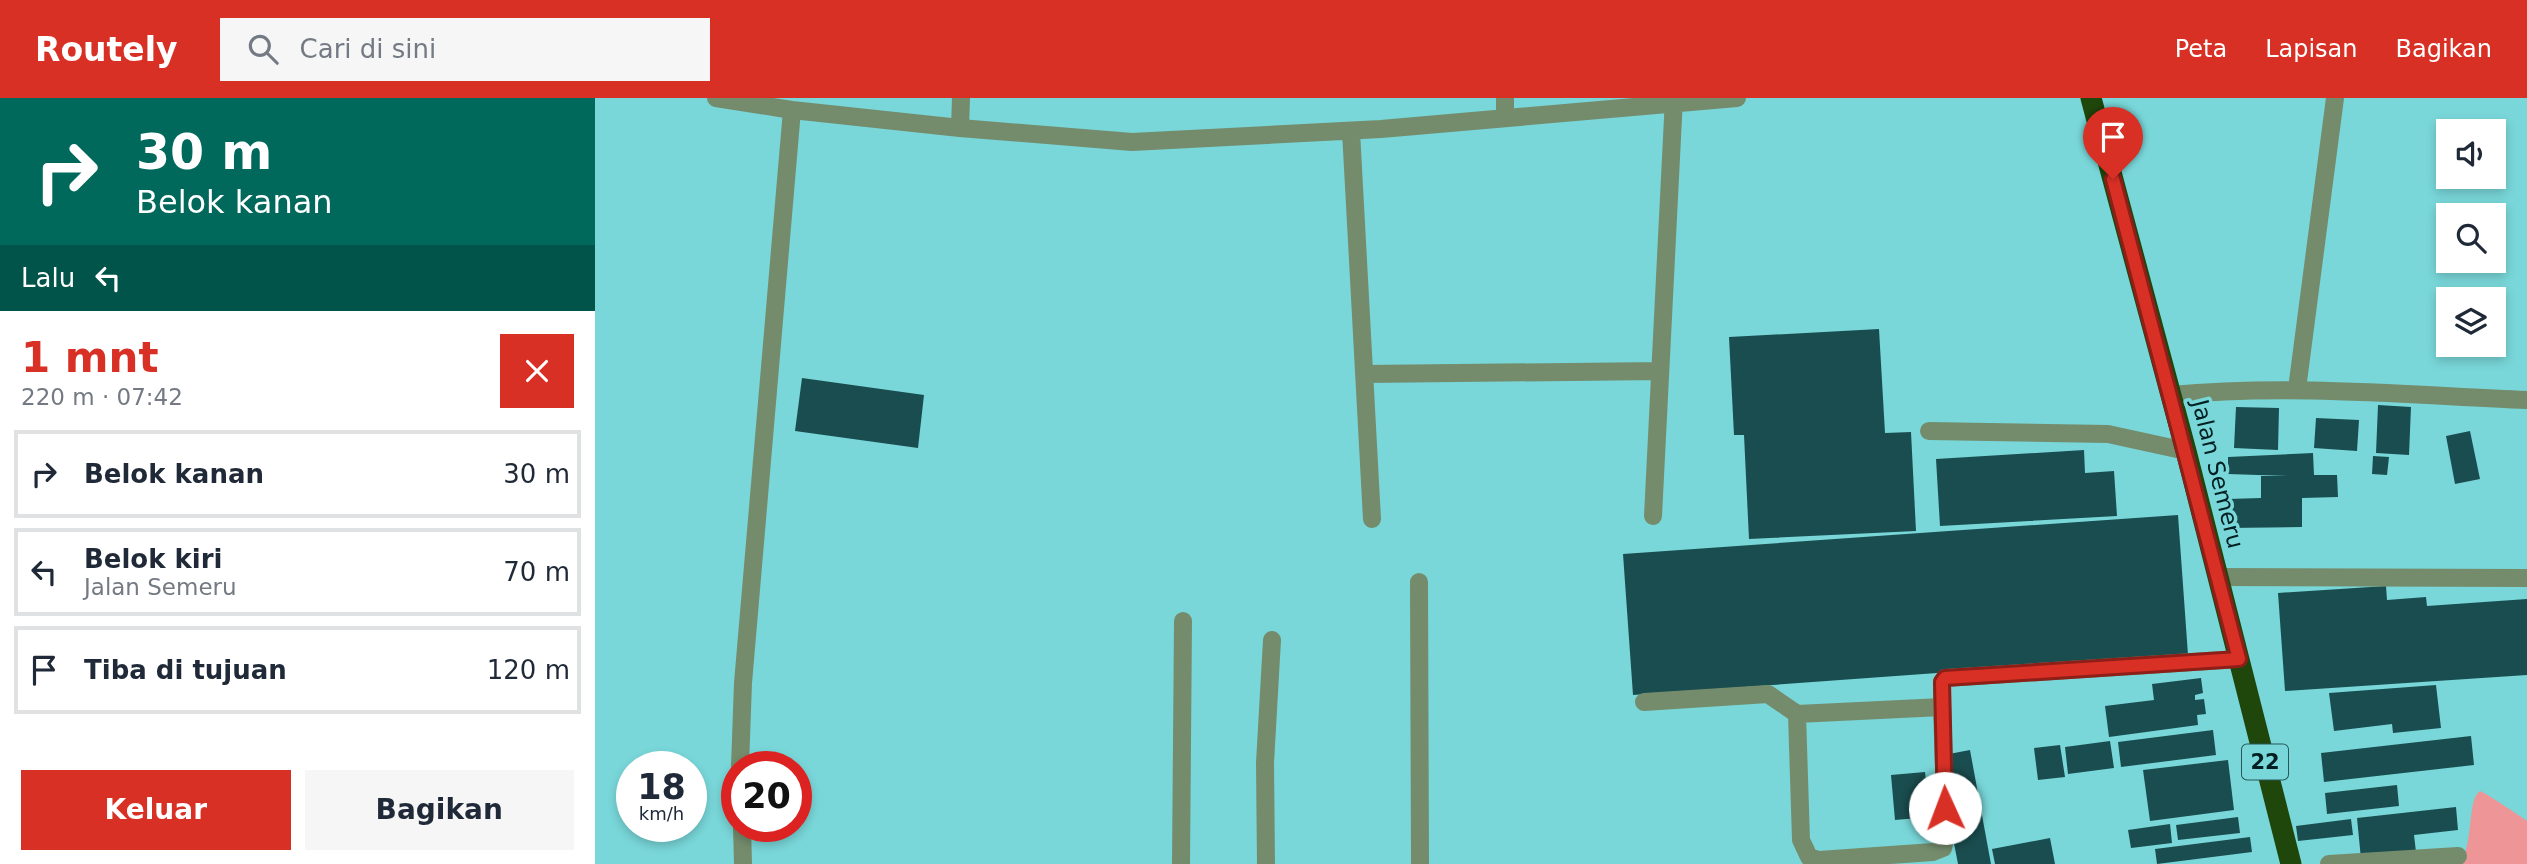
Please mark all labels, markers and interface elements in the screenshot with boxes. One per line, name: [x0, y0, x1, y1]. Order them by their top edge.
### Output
search box: [220, 18, 710, 81]
text: Routely: [35, 30, 178, 69]
icon: search: [244, 30, 282, 68]
text: Cari di sini: [300, 34, 436, 64]
text: Peta: [2175, 35, 2227, 63]
text: Lapisan: [2265, 35, 2358, 63]
text: Bagikan: [2396, 35, 2492, 63]
pin: [2083, 107, 2143, 179]
icon: arrive: [2094, 118, 2132, 156]
map controls: [2436, 119, 2506, 357]
button: sound: [2436, 119, 2506, 189]
text: 30 m: [136, 124, 272, 181]
icon: right: [21, 126, 112, 217]
text: Belok kanan: [136, 183, 333, 221]
button: search: [2436, 203, 2506, 273]
icon: left: [89, 259, 127, 297]
text: Lalu: [21, 263, 75, 293]
button: layers: [2436, 287, 2506, 357]
text: 1 mnt: [21, 333, 159, 382]
button: close: [500, 334, 574, 408]
text: 220 m · 07:42: [21, 384, 183, 410]
street label: Jalan Semeru: [2186, 395, 2249, 551]
icon: right: [25, 455, 63, 493]
text: Belok kanan: [84, 459, 264, 489]
text: 30 m: [503, 459, 570, 489]
text: Belok kiri: [84, 544, 223, 574]
icon: left: [25, 553, 63, 591]
text: 70 m: [503, 557, 570, 587]
text: Jalan Semeru: [84, 574, 237, 600]
icon: arrive: [25, 651, 63, 689]
text: Tiba di tujuan: [84, 655, 287, 685]
text: 120 m: [487, 655, 570, 685]
road number: 22: [2242, 744, 2288, 780]
speed limit sign: 20: [721, 751, 812, 842]
text: 18: [637, 767, 686, 807]
button: Keluar: [21, 770, 291, 850]
button: Bagikan: [305, 770, 574, 850]
position arrow: [1908, 771, 1982, 845]
text: km/h: [639, 803, 684, 824]

